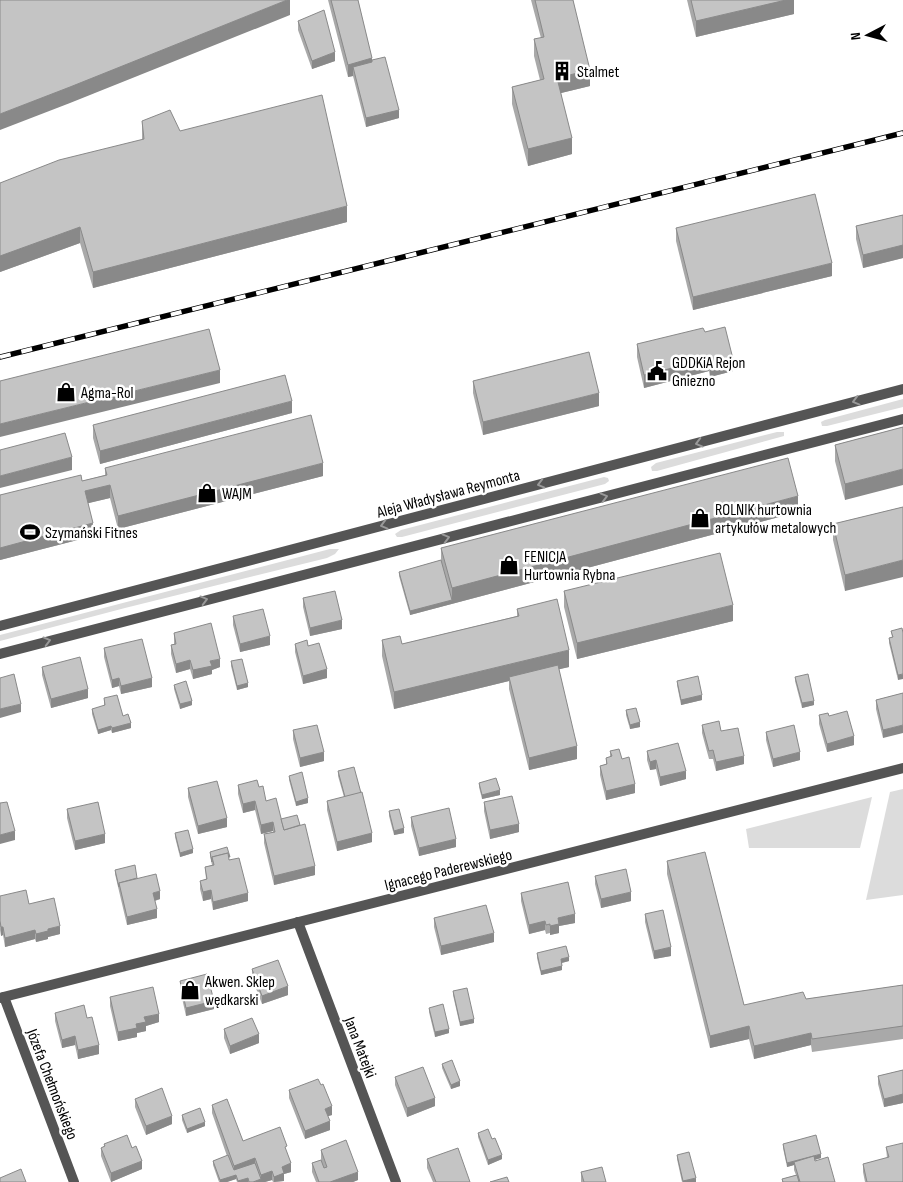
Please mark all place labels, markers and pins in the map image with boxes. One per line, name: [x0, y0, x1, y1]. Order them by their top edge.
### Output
building icon: Stalmet: [551, 60, 573, 82]
place label: Stalmet: [577, 63, 619, 82]
place label: GDDKiA Rejon Gniezno: [672, 354, 745, 391]
public building icon: GDDKiA Rejon Gniezno: [646, 360, 668, 382]
shop icon: Agma-Rol: [55, 381, 77, 403]
place label: Agma-Rol: [80, 384, 134, 403]
shop icon: WAJM: [196, 482, 218, 504]
place label: WAJM: [222, 485, 252, 504]
place label: ROLNIK hurtownia artykułów metalowych: [715, 501, 836, 538]
shop icon: ROLNIK hurtownia artykułów metalowych: [689, 507, 711, 529]
sports icon: Szymański Fitnes: [19, 521, 41, 543]
place label: Szymański Fitnes: [45, 524, 138, 543]
place label: FENICJA Hurtownia Rybna: [524, 548, 615, 585]
shop icon: FENICJA Hurtownia Rybna: [498, 554, 520, 576]
place label: Akwen. Sklep wędkarski: [204, 973, 275, 1010]
shop icon: Akwen. Sklep wędkarski: [179, 979, 201, 1001]

